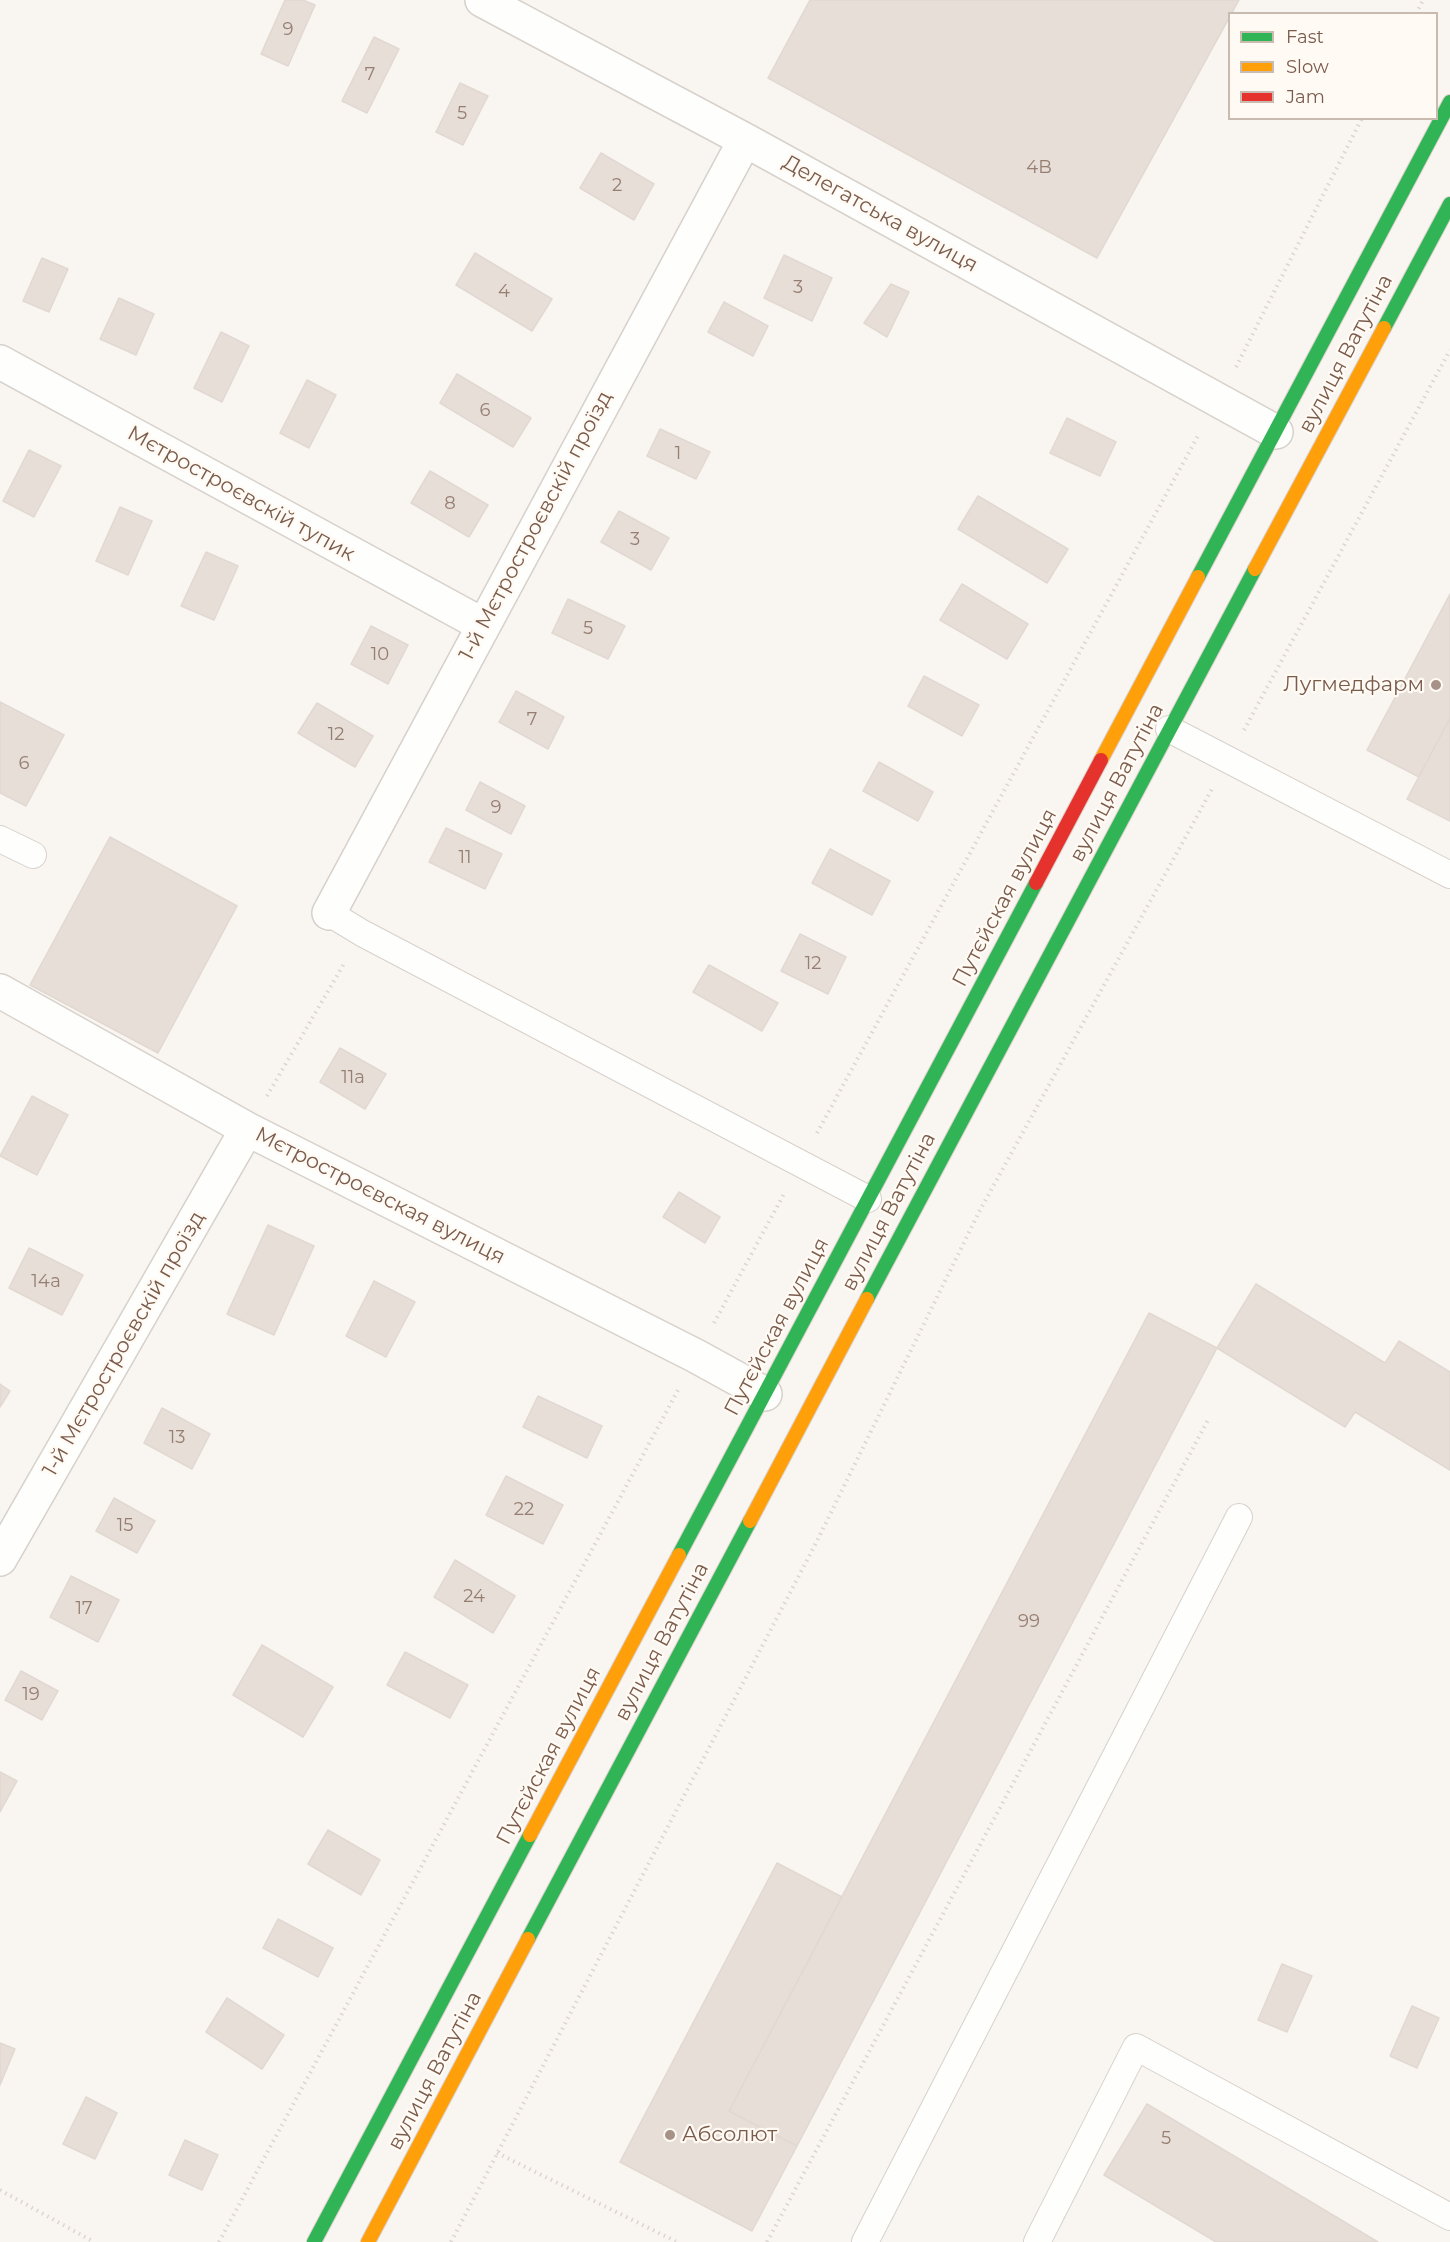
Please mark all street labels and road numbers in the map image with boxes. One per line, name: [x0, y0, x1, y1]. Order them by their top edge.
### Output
street label: Делегатська вулиця: [778, 150, 982, 278]
street label: вулиця Ватутіна: [1294, 270, 1398, 438]
street label: 1-й Мєтростроєвскій проїзд: [454, 387, 618, 665]
street label: Мєтростроєвскій тупик: [123, 421, 359, 567]
street label: вулиця Ватутіна: [1065, 699, 1169, 867]
street label: Путєйская вулиця: [947, 805, 1063, 991]
street label: Мєтростроєвская вулиця: [251, 1122, 509, 1270]
street label: вулиця Ватутіна: [837, 1128, 941, 1296]
street label: 1-й Мєтростроєвскій проїзд: [38, 1207, 210, 1481]
street label: Путєйская вулиця: [719, 1234, 835, 1420]
street label: вулиця Ватутіна: [610, 1558, 714, 1726]
street label: Путєйская вулиця: [491, 1663, 607, 1849]
street label: вулиця Ватутіна: [383, 1987, 487, 2155]

